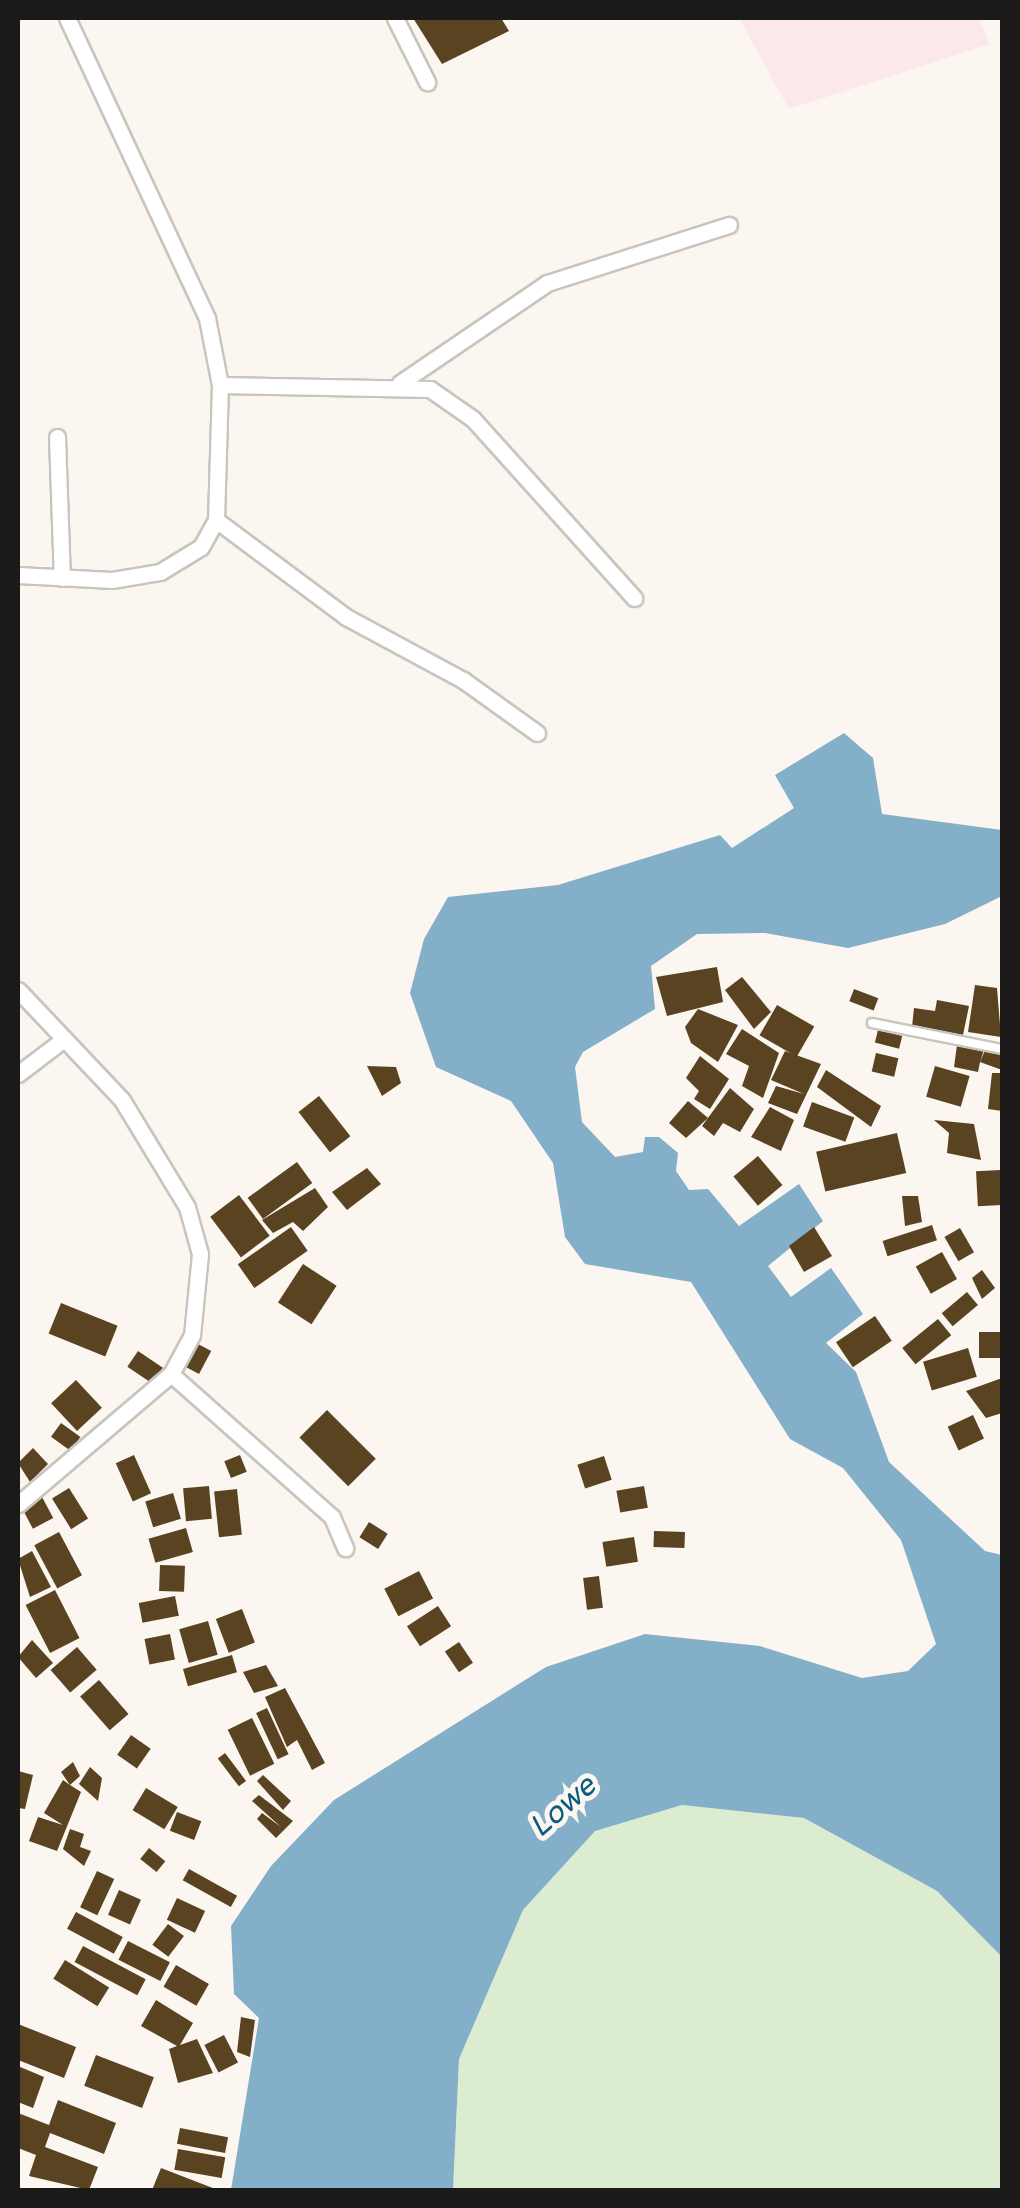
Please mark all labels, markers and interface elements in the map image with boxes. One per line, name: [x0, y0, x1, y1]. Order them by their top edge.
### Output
water label: Lowe: [523, 1769, 603, 1845]

